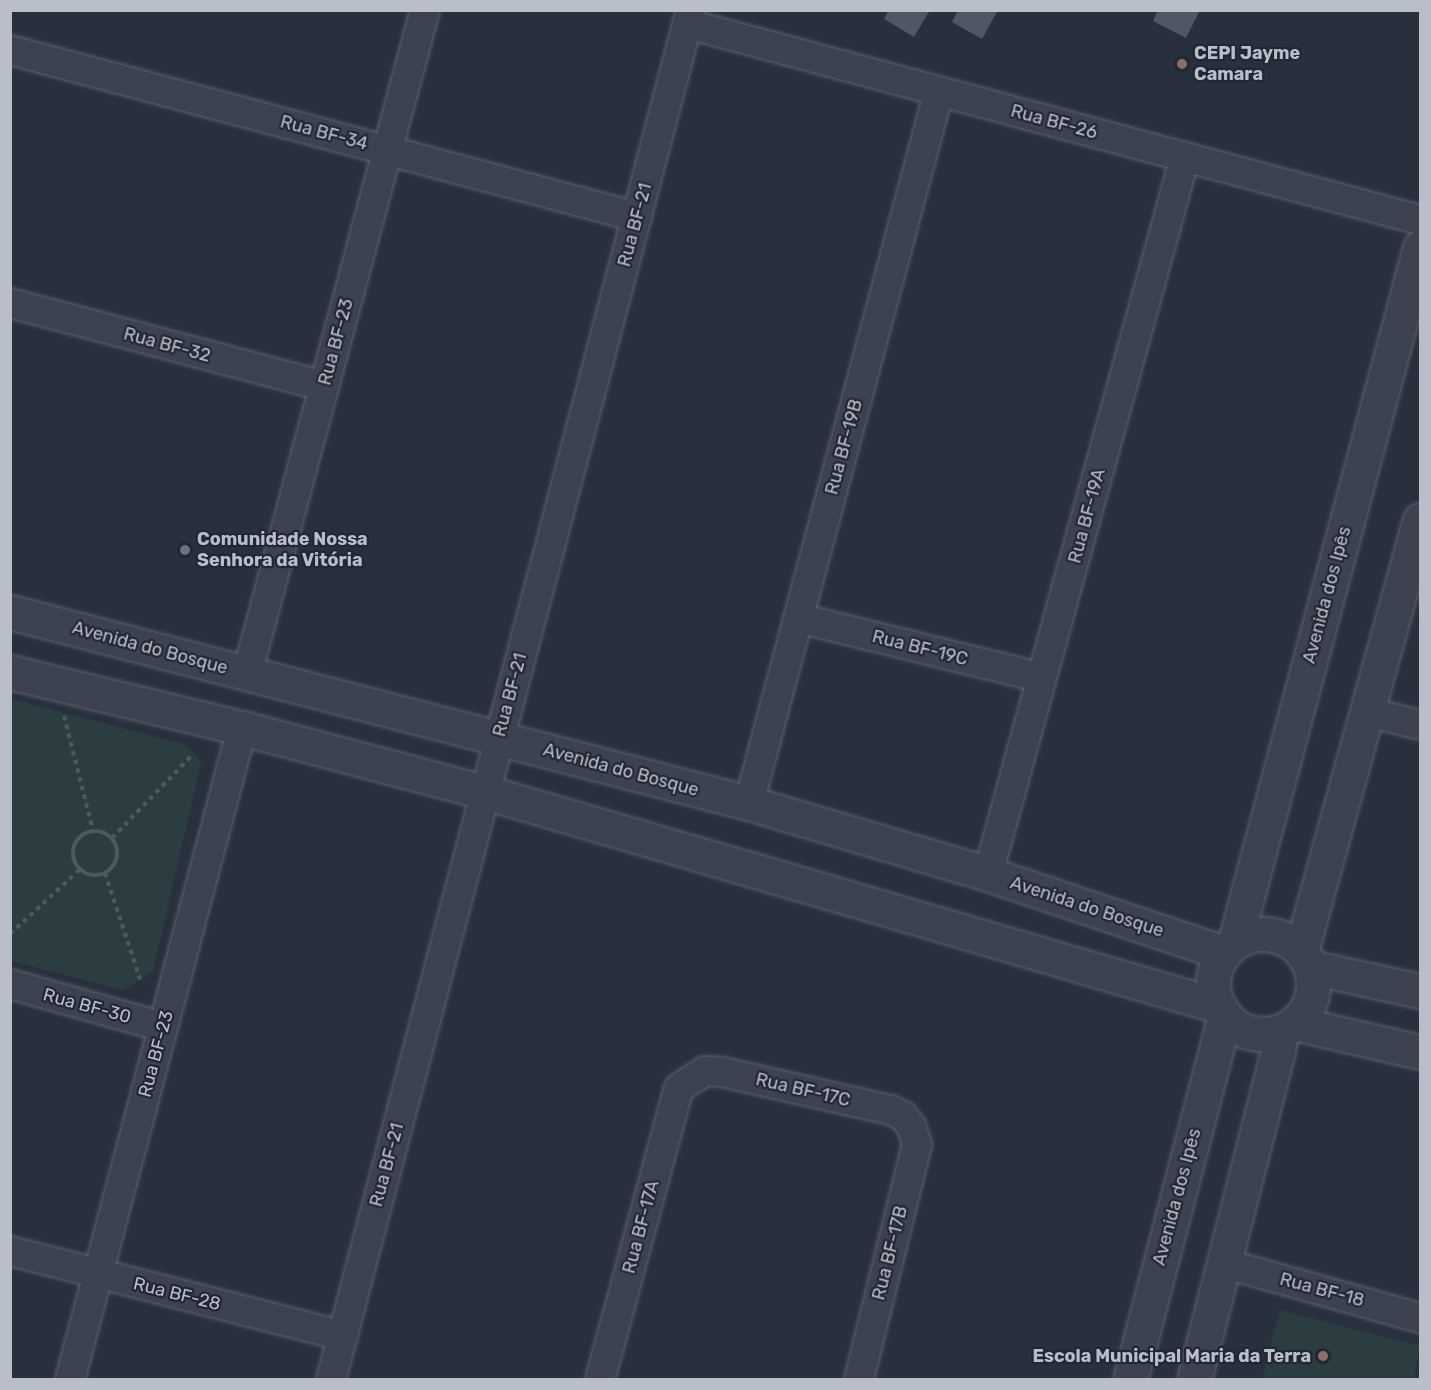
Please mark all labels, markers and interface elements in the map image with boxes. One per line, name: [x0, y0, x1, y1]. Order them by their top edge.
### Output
place label: CEPI Jayme Camara: [1194, 43, 1300, 86]
marker: CEPI Jayme Camara: [1175, 57, 1189, 71]
street label: Rua BF-26: [1008, 100, 1100, 144]
street label: Rua BF-34: [278, 111, 370, 155]
street label: Rua BF-21: [613, 181, 657, 269]
street label: Rua BF-23: [314, 296, 358, 388]
street label: Rua BF-32: [121, 323, 213, 367]
street label: Rua BF-19B: [821, 397, 867, 497]
street label: Rua BF-19A: [1064, 466, 1110, 566]
street label: Avenida dos Ipês: [1298, 524, 1356, 666]
place label: Comunidade Nossa Senhora da Vitória: [197, 529, 368, 572]
marker: Comunidade Nossa Senhora da Vitória: [178, 543, 192, 557]
street label: Avenida do Bosque: [70, 617, 230, 679]
street label: Rua BF-19C: [870, 626, 970, 670]
street label: Rua BF-21: [488, 651, 532, 739]
street label: Avenida do Bosque: [541, 739, 701, 801]
street label: Avenida do Bosque: [1007, 872, 1167, 942]
street label: Rua BF-30: [41, 984, 133, 1028]
street label: Rua BF-23: [134, 1008, 178, 1100]
street label: Rua BF-17C: [754, 1069, 852, 1111]
street label: Rua BF-21: [365, 1121, 409, 1209]
street label: Avenida dos Ipês: [1148, 1126, 1206, 1268]
street label: Rua BF-17A: [618, 1178, 664, 1276]
street label: Rua BF-17B: [868, 1204, 912, 1302]
street label: Rua BF-18: [1277, 1268, 1367, 1312]
street label: Rua BF-28: [131, 1273, 223, 1315]
place label: Escola Municipal Maria da Terra: [1032, 1345, 1311, 1367]
marker: Escola Municipal Maria da Terra: [1316, 1349, 1330, 1363]

